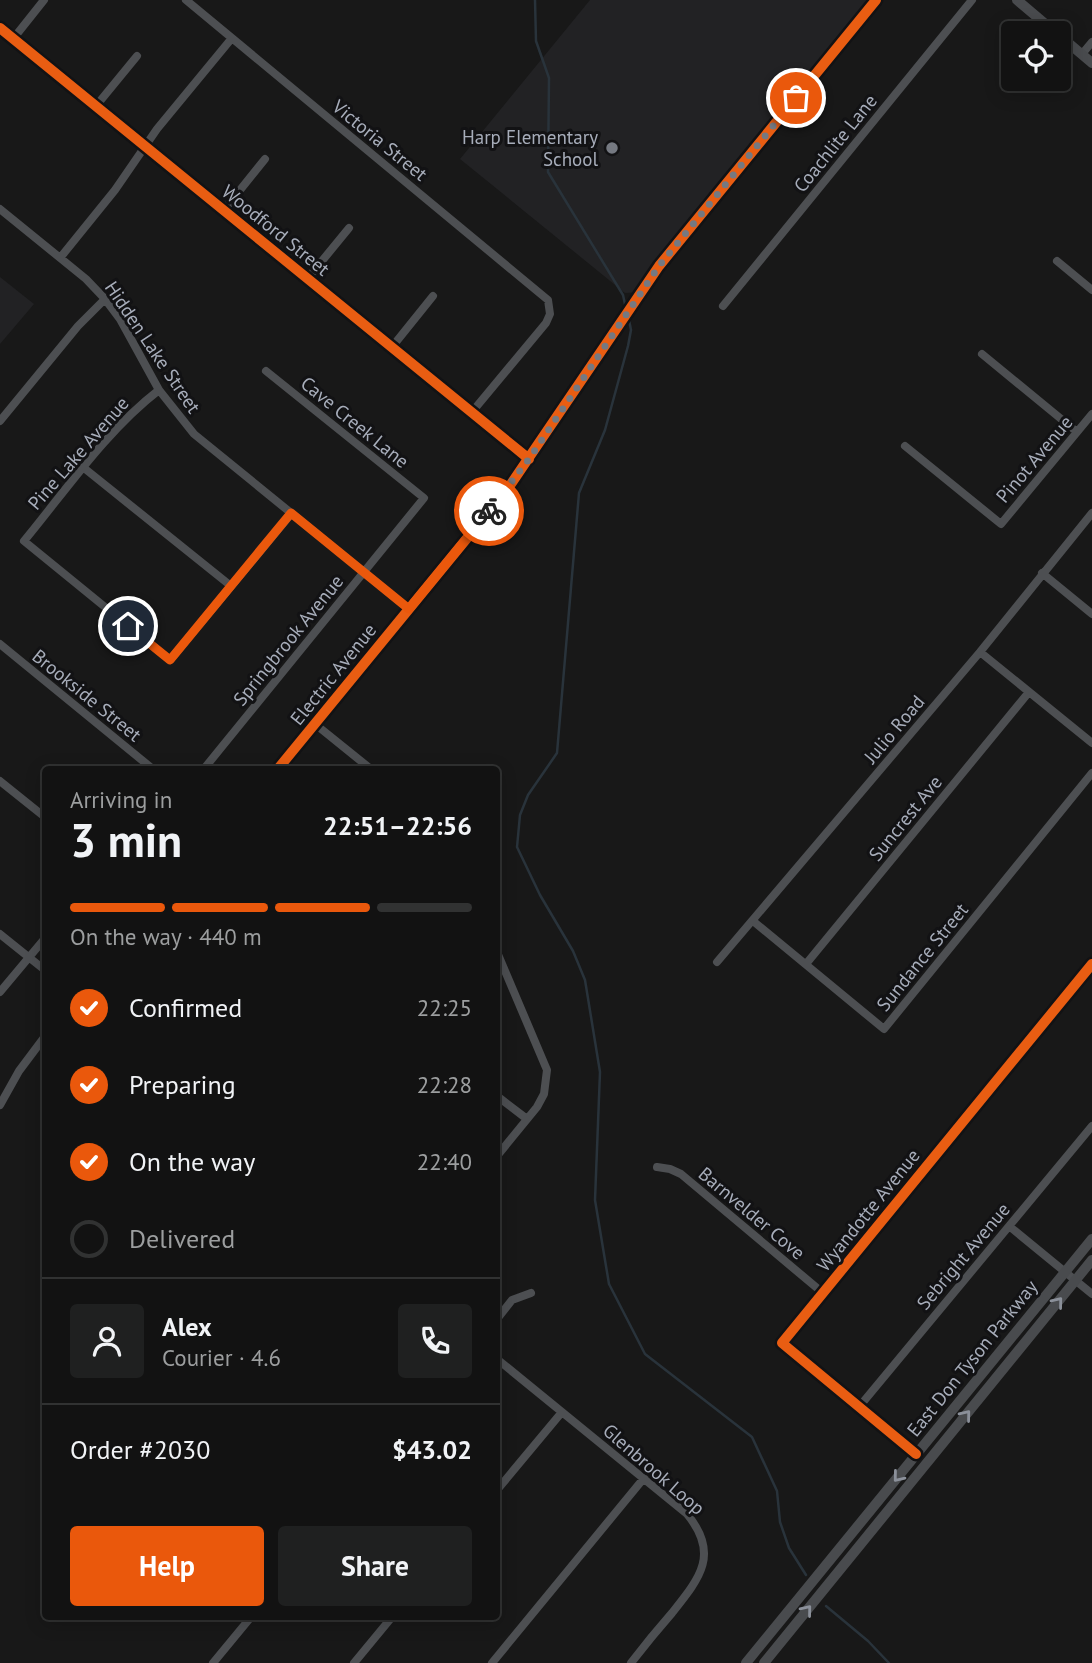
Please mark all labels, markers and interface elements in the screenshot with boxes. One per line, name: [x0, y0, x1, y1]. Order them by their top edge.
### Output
map controls: [1001, 21, 1071, 91]
button: locate: [1001, 21, 1071, 91]
pin: [766, 68, 826, 128]
icon: bag: [777, 79, 815, 117]
street label: Coachlite Lane: [788, 89, 882, 197]
street label: Victoria Street: [327, 94, 433, 186]
place label: Harp Elementary School: [462, 125, 598, 171]
marker: Harp Elementary School: [604, 140, 620, 156]
street label: Woodford Street: [217, 179, 335, 281]
street label: Hidden Lake Street: [100, 276, 206, 418]
street label: Cave Creek Lane: [296, 371, 414, 473]
street label: Pine Lake Avenue: [22, 392, 134, 514]
street label: Pinot Avenue: [991, 410, 1077, 508]
courier: [454, 476, 524, 546]
icon: bike: [470, 492, 508, 530]
street label: Springbrook Avenue: [228, 570, 348, 710]
pin: [98, 596, 158, 656]
icon: home: [109, 607, 147, 645]
street label: Electric Avenue: [285, 618, 381, 730]
street label: Brookside Street: [28, 644, 147, 747]
street label: Julio Road: [858, 690, 930, 769]
street label: Suncrest Ave: [863, 770, 947, 866]
text: Arriving in: [70, 785, 172, 814]
text: 22:51–22:56: [323, 809, 472, 842]
text: 3 min: [70, 810, 182, 870]
street label: Sundance Street: [871, 898, 973, 1016]
text: On the way · 440 m: [70, 922, 262, 951]
icon: check: [70, 989, 108, 1027]
text: Confirmed: [129, 991, 242, 1024]
text: 22:25: [417, 993, 472, 1022]
icon: check: [70, 1066, 108, 1104]
text: Preparing: [129, 1068, 236, 1101]
text: 22:28: [417, 1070, 472, 1099]
icon: check: [70, 1143, 108, 1181]
street label: Wyandotte Avenue: [811, 1144, 925, 1276]
text: On the way: [129, 1145, 255, 1178]
text: 22:40: [417, 1147, 472, 1176]
street label: Barnvelder Cove: [694, 1161, 810, 1265]
street label: Sebright Avenue: [911, 1198, 1015, 1314]
text: Delivered: [129, 1222, 235, 1255]
street label: East Don Tyson Parkway: [901, 1275, 1043, 1441]
one-way arrow: [1049, 1298, 1062, 1310]
button: person: [70, 1304, 144, 1378]
button: phone: [398, 1304, 472, 1378]
text: Alex: [162, 1310, 212, 1343]
text: Courier · 4.6: [162, 1343, 281, 1372]
one-way arrow: [958, 1410, 970, 1423]
street label: Glenbrook Loop: [598, 1418, 710, 1520]
text: Order #2030: [70, 1433, 210, 1466]
text: $43.02: [392, 1433, 472, 1466]
one-way arrow: [894, 1468, 906, 1481]
button: Help: [70, 1526, 264, 1606]
button: Share: [278, 1526, 472, 1606]
one-way arrow: [799, 1606, 811, 1619]

